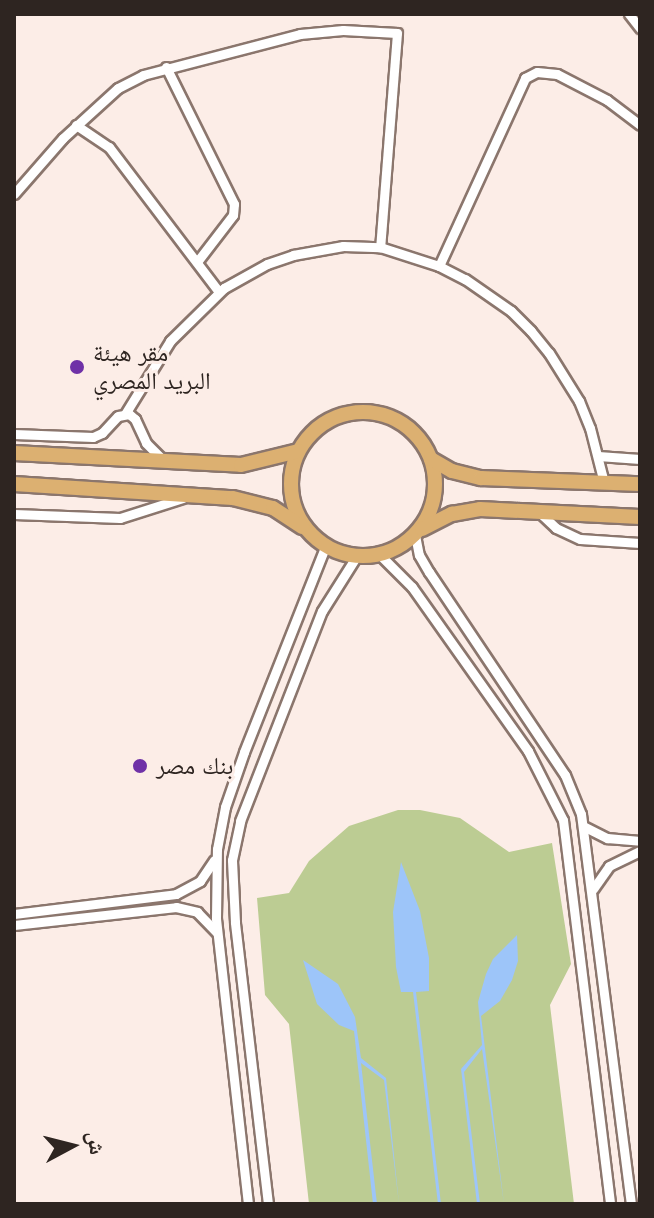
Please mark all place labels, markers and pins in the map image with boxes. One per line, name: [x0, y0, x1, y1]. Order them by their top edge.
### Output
place label: مقر هيئة البريد المصري: [93, 339, 211, 395]
marker: مقر هيئة البريد المصري: [68, 358, 86, 376]
place label: بنك مصر: [156, 752, 233, 780]
marker: بنك مصر: [131, 757, 149, 775]

